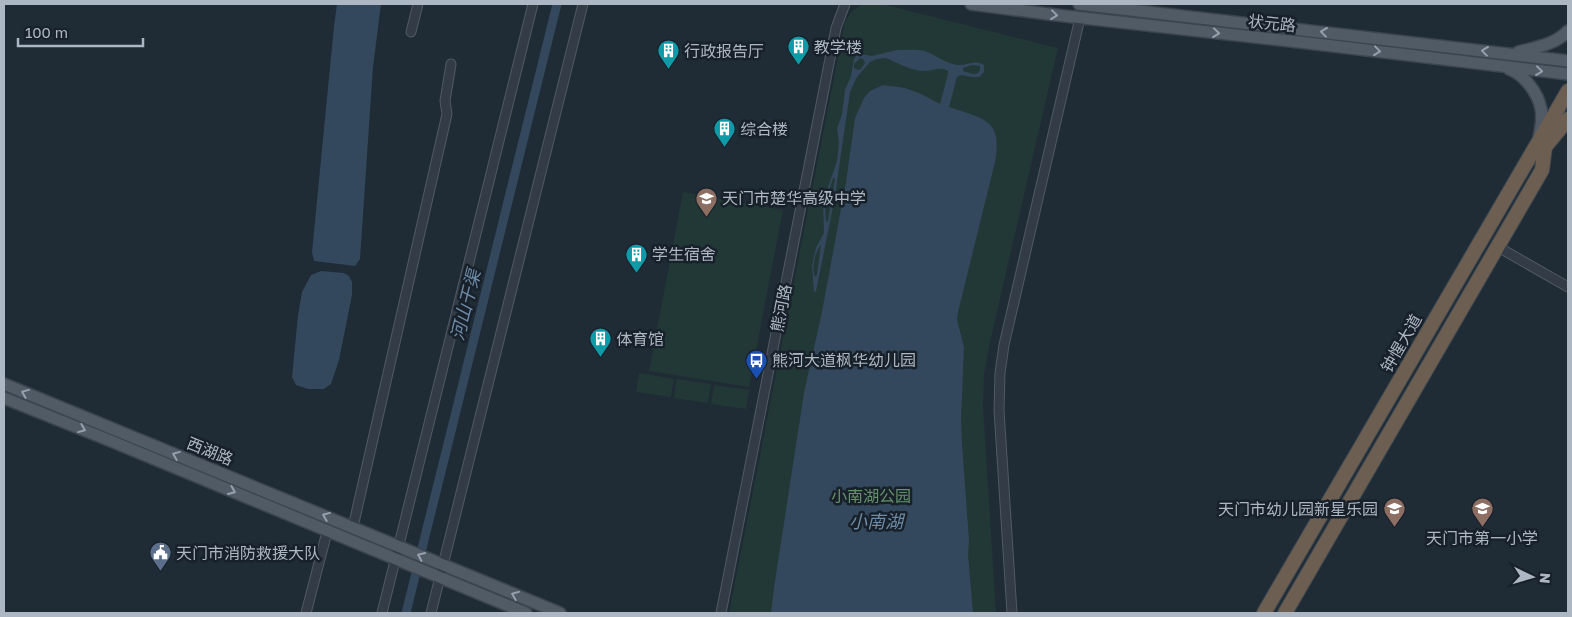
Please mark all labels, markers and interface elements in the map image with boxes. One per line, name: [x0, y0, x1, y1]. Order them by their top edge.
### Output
one-way arrow: [1051, 9, 1059, 20]
street label: 状元路: [1247, 11, 1297, 35]
scale bar: [18, 15, 142, 47]
text: 100 m: [25, 23, 68, 41]
one-way arrow: [1212, 27, 1220, 38]
one-way arrow: [1319, 27, 1327, 38]
building icon: 教学楼: [786, 35, 810, 66]
place label: 教学楼: [814, 37, 862, 57]
building icon: 行政报告厅: [656, 39, 680, 70]
place label: 行政报告厅: [684, 41, 764, 61]
one-way arrow: [1374, 45, 1382, 56]
one-way arrow: [1481, 46, 1489, 57]
one-way arrow: [1535, 65, 1543, 76]
building icon: 综合楼: [712, 117, 736, 148]
place label: 综合楼: [740, 119, 788, 139]
school or university icon: 天门市楚华高级中学: [694, 186, 718, 217]
place label: 天门市楚华高级中学: [722, 188, 866, 208]
building icon: 学生宿舍: [624, 242, 648, 273]
place label: 学生宿舍: [652, 244, 716, 264]
water label: 河山干渠: [446, 264, 485, 342]
street label: 熊河路: [767, 283, 795, 333]
street label: 钟惺大道: [1376, 310, 1426, 376]
building icon: 体育馆: [588, 327, 612, 358]
place label: 体育馆: [616, 329, 664, 349]
bus stop icon: 熊河大道枫华幼儿园: [744, 348, 768, 379]
place label: 熊河大道枫华幼儿园: [772, 350, 916, 370]
one-way arrow: [21, 389, 30, 400]
one-way arrow: [77, 423, 86, 433]
street label: 西湖路: [184, 433, 236, 469]
one-way arrow: [172, 450, 181, 461]
one-way arrow: [227, 485, 236, 496]
park label: 小南湖公园: [831, 486, 911, 506]
school or university icon: 天门市幼儿园新星乐园: [1382, 497, 1406, 528]
school or university icon: 天门市第一小学: [1470, 497, 1494, 528]
place label: 天门市幼儿园新星乐园: [1218, 499, 1378, 519]
water label: 小南湖: [849, 510, 906, 532]
one-way arrow: [322, 512, 331, 522]
place label: 天门市第一小学: [1426, 528, 1538, 548]
public building icon: 天门市消防救援大队: [148, 541, 172, 572]
place label: 天门市消防救援大队: [176, 543, 320, 563]
one-way arrow: [417, 551, 426, 562]
north arrow: [1507, 552, 1557, 602]
text: N: [1537, 572, 1554, 584]
one-way arrow: [511, 590, 519, 600]

